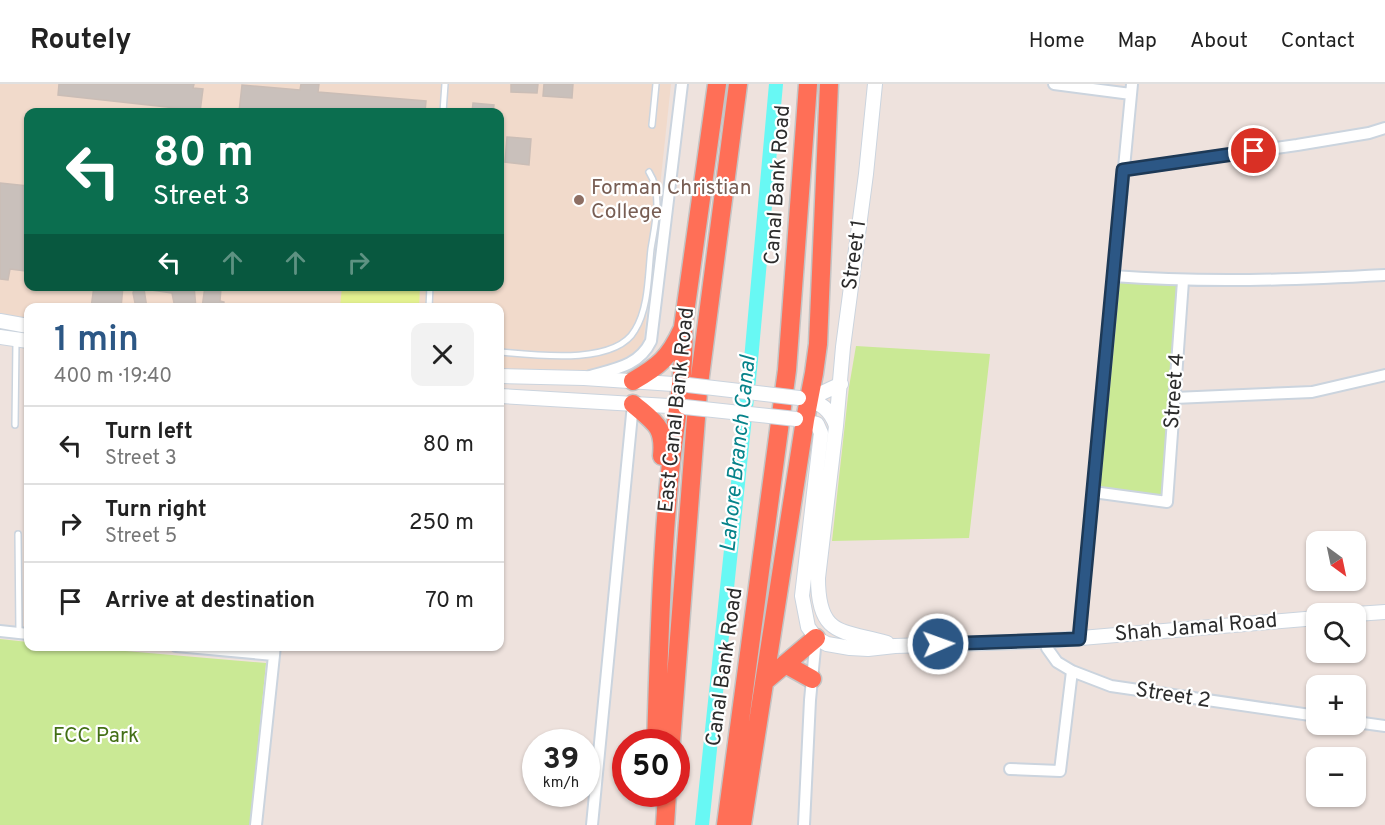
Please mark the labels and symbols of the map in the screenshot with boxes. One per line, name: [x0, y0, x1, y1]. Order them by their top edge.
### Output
street label: Canal Bank Road: [759, 104, 797, 266]
pin: [1228, 125, 1279, 176]
place label: Forman Christian College: [591, 175, 751, 226]
marker: Forman Christian College: [572, 193, 586, 207]
street label: Street 1: [837, 218, 873, 292]
street label: East Canal Bank Road: [653, 306, 701, 514]
street label: Street 4: [1159, 352, 1191, 430]
water label: Lahore Branch Canal: [715, 353, 763, 554]
north arrow: [1306, 531, 1366, 591]
street label: Canal Bank Road: [700, 586, 750, 748]
street label: Shah Jamal Road: [1114, 607, 1278, 649]
position arrow: [906, 612, 970, 676]
street label: Street 2: [1134, 677, 1212, 715]
park label: FCC Park: [53, 723, 139, 750]
speed limit sign: 50: [612, 729, 690, 807]

